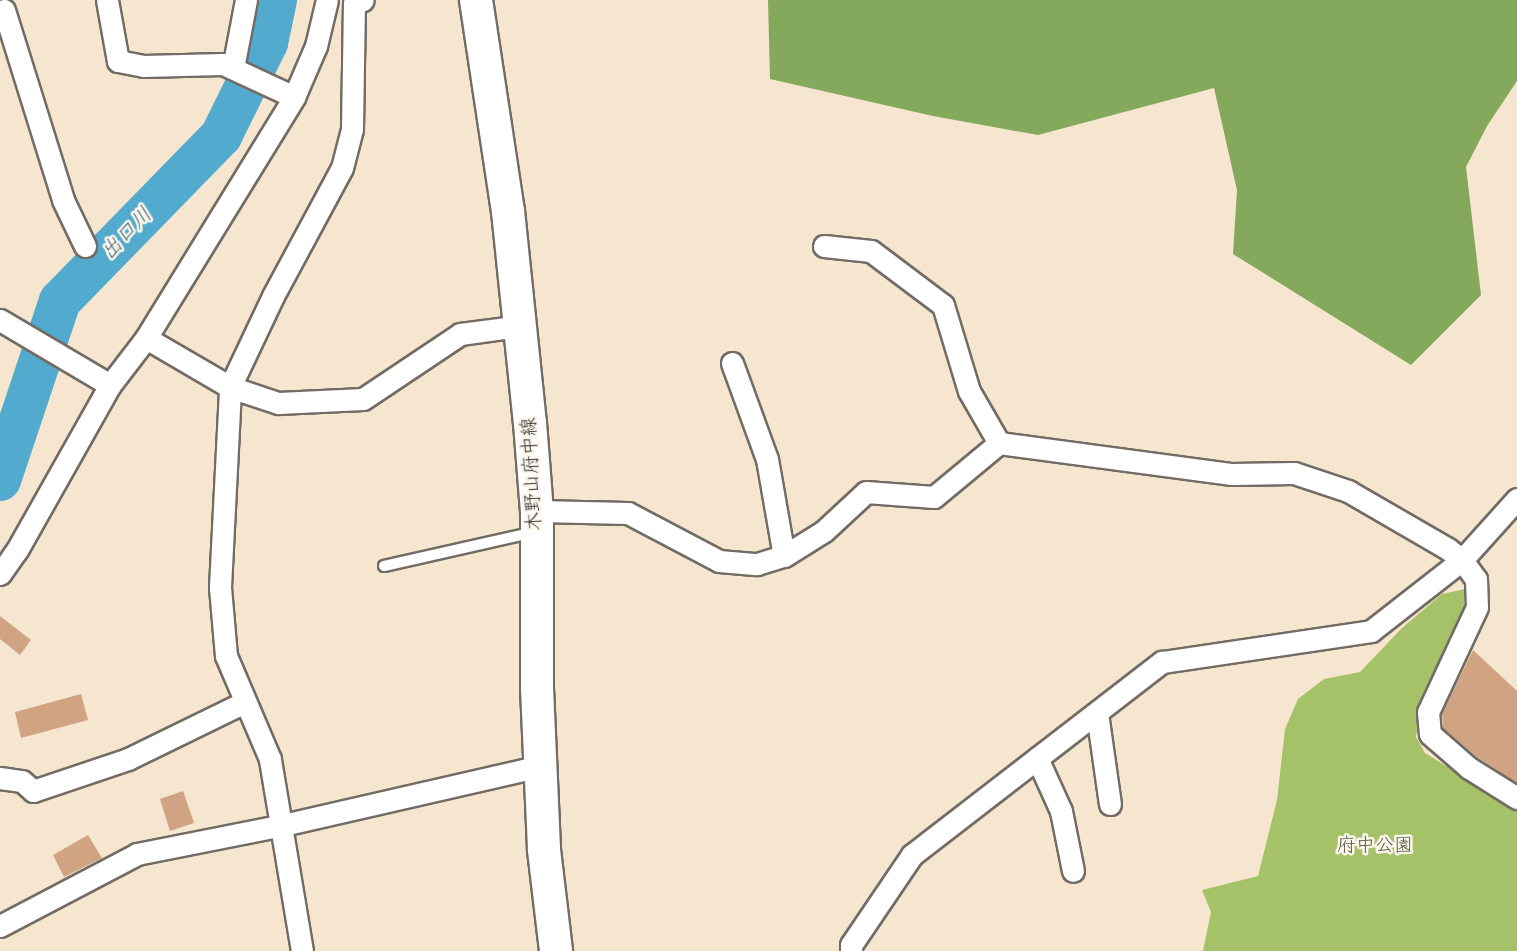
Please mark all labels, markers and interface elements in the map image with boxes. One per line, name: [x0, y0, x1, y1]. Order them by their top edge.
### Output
water label: 出口川: [95, 202, 157, 264]
street label: 木野山府中線: [518, 416, 546, 532]
park label: 府中公園: [1337, 835, 1413, 857]

